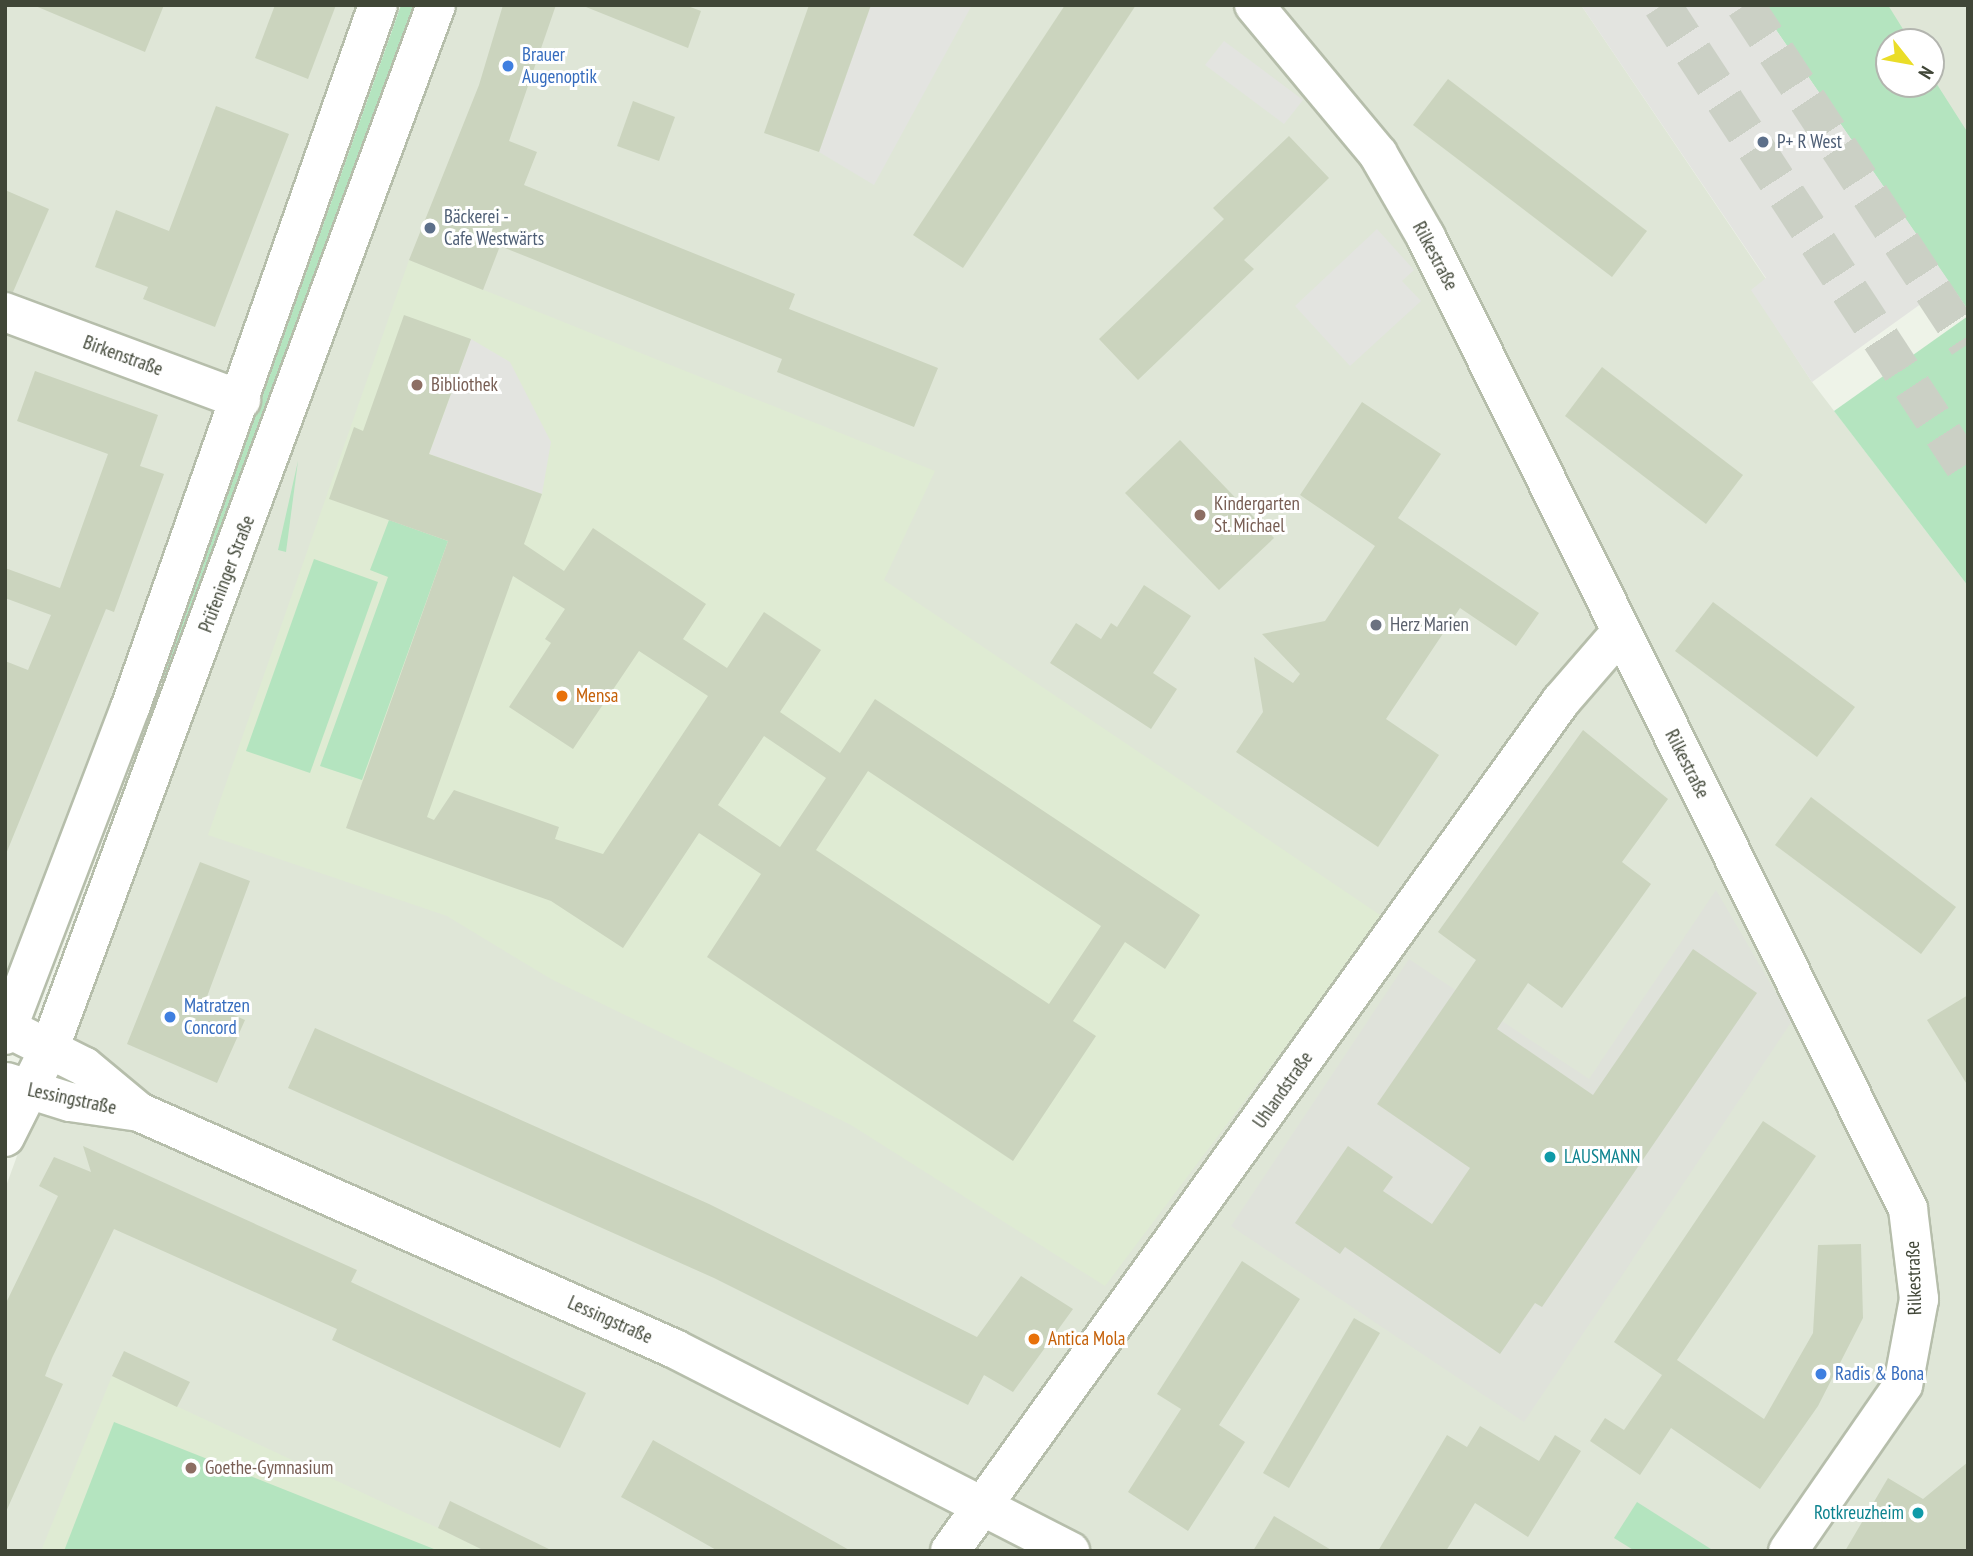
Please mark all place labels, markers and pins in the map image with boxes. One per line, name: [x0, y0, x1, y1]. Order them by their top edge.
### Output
place label: Brauer Augenoptik: [522, 44, 597, 88]
marker: Brauer Augenoptik: [500, 58, 516, 74]
place label: P+ R West: [1777, 131, 1842, 153]
marker: P+ R West: [1755, 134, 1771, 150]
place label: Bäckerei - Cafe Westwärts: [444, 206, 544, 250]
marker: Bäckerei - Cafe Westwärts: [422, 220, 438, 236]
place label: Bibliothek: [431, 374, 498, 396]
marker: Bibliothek: [409, 377, 425, 393]
place label: Kindergarten St. Michael: [1214, 493, 1300, 537]
marker: Kindergarten St. Michael: [1192, 507, 1208, 523]
place label: Herz Marien: [1390, 614, 1469, 636]
marker: Herz Marien: [1368, 617, 1384, 633]
place label: Mensa: [576, 685, 618, 707]
marker: Mensa: [554, 688, 570, 704]
place label: Matratzen Concord: [184, 995, 250, 1039]
marker: Matratzen Concord: [162, 1009, 178, 1025]
place label: LAUSMANN: [1564, 1146, 1641, 1168]
marker: LAUSMANN: [1542, 1149, 1558, 1165]
place label: Antica Mola: [1048, 1328, 1125, 1350]
marker: Antica Mola: [1026, 1331, 1042, 1347]
place label: Radis & Bona: [1835, 1363, 1924, 1385]
marker: Radis & Bona: [1813, 1366, 1829, 1382]
place label: Goethe-Gymnasium: [205, 1457, 333, 1479]
marker: Goethe-Gymnasium: [183, 1460, 199, 1476]
place label: Rotkreuzheim: [1814, 1502, 1904, 1524]
marker: Rotkreuzheim: [1910, 1505, 1926, 1521]

